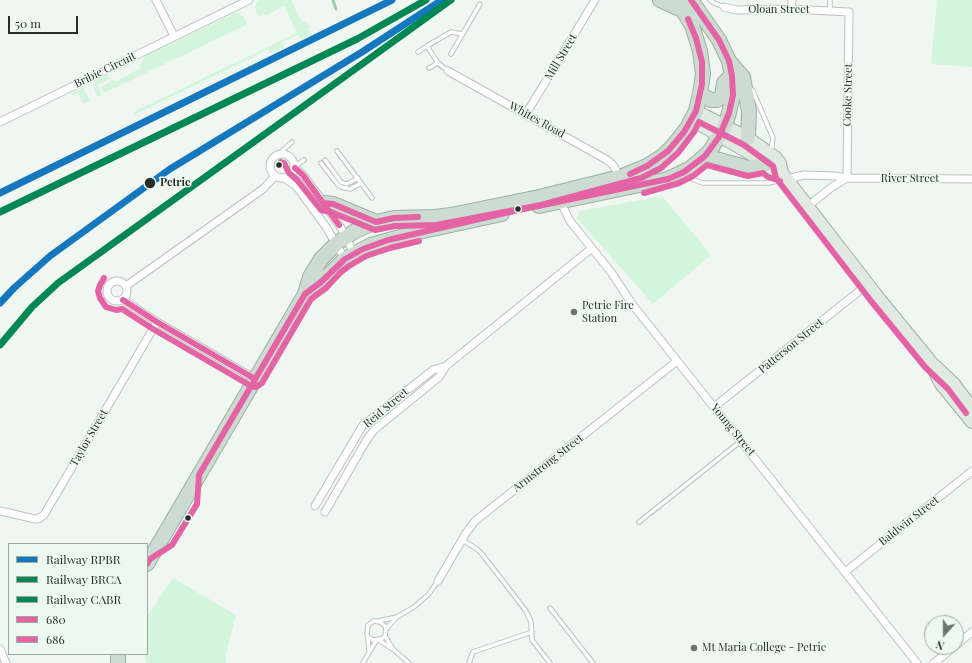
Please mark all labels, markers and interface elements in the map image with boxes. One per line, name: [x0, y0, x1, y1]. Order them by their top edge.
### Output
street label: Oloan Street: [748, 3, 810, 17]
scale bar: [10, 8, 80, 34]
text: 50 m: [15, 15, 41, 31]
street label: Mill Street: [542, 32, 580, 82]
street label: Bribie Circuit: [72, 49, 138, 91]
street label: Cooke Street: [841, 63, 855, 127]
street label: Whites Road: [507, 99, 567, 141]
unlabelled marker: [274, 160, 284, 170]
street label: River Street: [881, 172, 939, 186]
marker: Petrie: [143, 176, 157, 190]
place label: Petrie: [160, 176, 190, 190]
unlabelled marker: [513, 204, 523, 214]
place label: Petrie Fire Station: [582, 299, 634, 325]
marker: Petrie Fire Station: [569, 307, 579, 317]
street label: Patterson Street: [756, 316, 826, 376]
street label: Reid Street: [361, 385, 411, 431]
street label: Young Street: [708, 401, 758, 459]
street label: Taylor Street: [67, 407, 111, 469]
street label: Armstrong Street: [510, 431, 586, 495]
street label: Baldwin Street: [876, 494, 942, 548]
unlabelled marker: [183, 513, 193, 523]
legend: [8, 543, 148, 655]
text: Railway RPBR: [46, 551, 120, 567]
text: Railway BRCA: [46, 571, 121, 587]
text: Railway CABR: [46, 591, 121, 607]
text: 680: [46, 611, 66, 627]
north arrow: [924, 615, 964, 655]
text: 686: [46, 631, 65, 647]
text: N: [933, 637, 946, 654]
place label: Mt Maria College - Petrie: [702, 641, 826, 655]
marker: Mt Maria College - Petrie: [689, 643, 699, 653]

